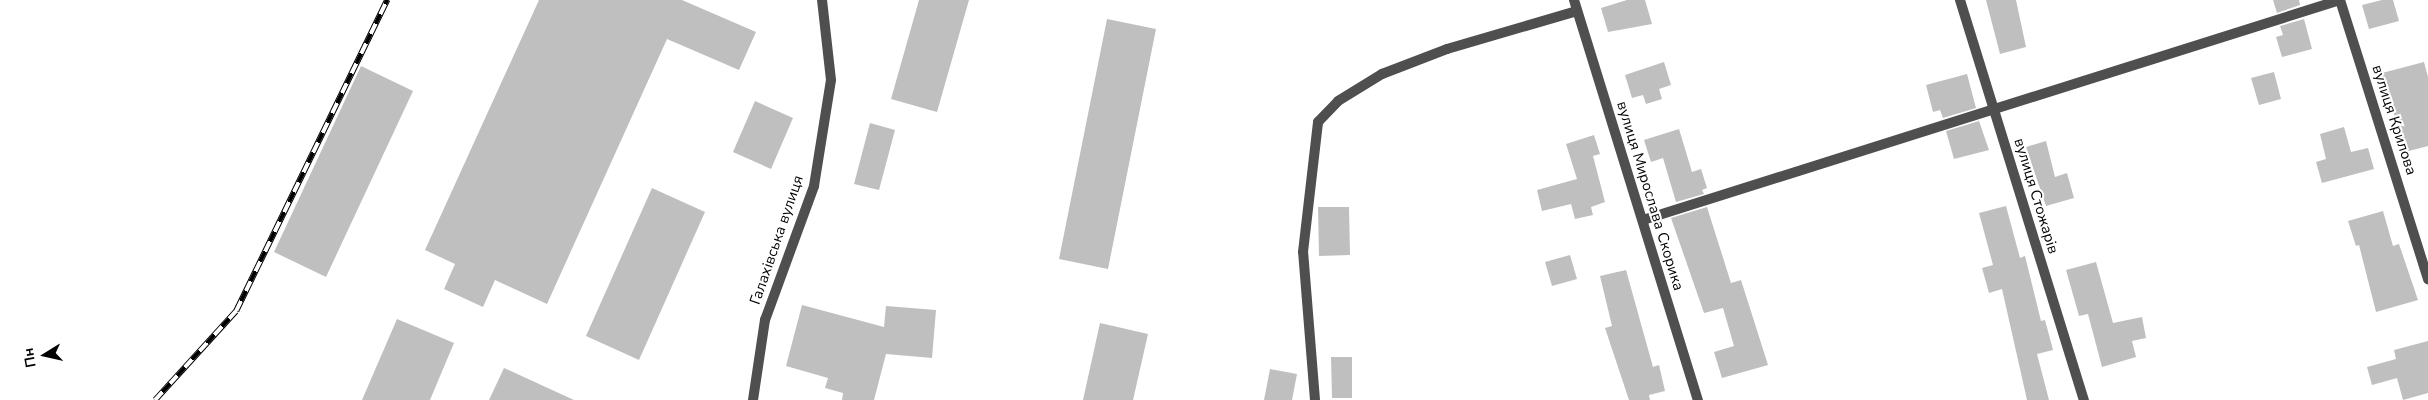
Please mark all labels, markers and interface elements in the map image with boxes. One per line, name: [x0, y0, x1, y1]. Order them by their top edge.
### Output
street label: вулиця Крилова: [2368, 63, 2420, 177]
street label: вулиця Мирослава Скорика: [1613, 99, 1687, 293]
street label: вулиця Стожарів: [2010, 136, 2062, 256]
street label: Галахівська вулиця: [746, 173, 808, 307]
north arrow: [20, 330, 70, 380]
text: Пн: [19, 347, 41, 369]

